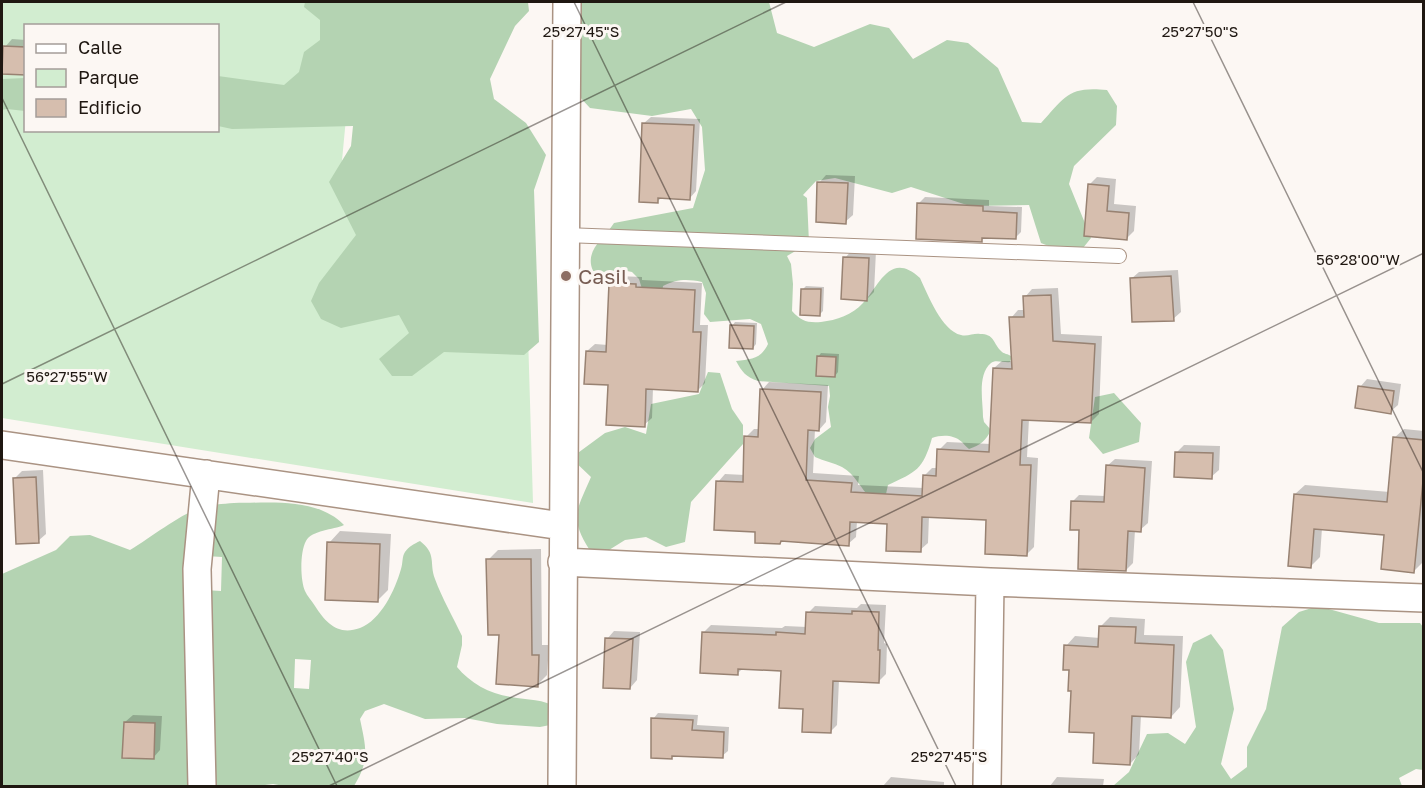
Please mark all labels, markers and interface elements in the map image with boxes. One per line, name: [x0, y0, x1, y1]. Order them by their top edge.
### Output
text: 25°27'45"S: [543, 22, 619, 40]
text: 25°27'50"S: [1162, 22, 1238, 40]
legend: [24, 24, 219, 132]
text: Calle: [78, 36, 122, 58]
text: Parque: [78, 66, 139, 88]
text: Edificio: [78, 96, 142, 118]
text: 56°28'00"W: [1316, 250, 1400, 268]
place label: Casil: [578, 263, 628, 289]
marker: Casil: [559, 269, 573, 283]
text: 56°27'55"W: [26, 367, 108, 385]
text: 25°27'40"S: [291, 747, 369, 765]
text: 25°27'45"S: [911, 747, 987, 765]

